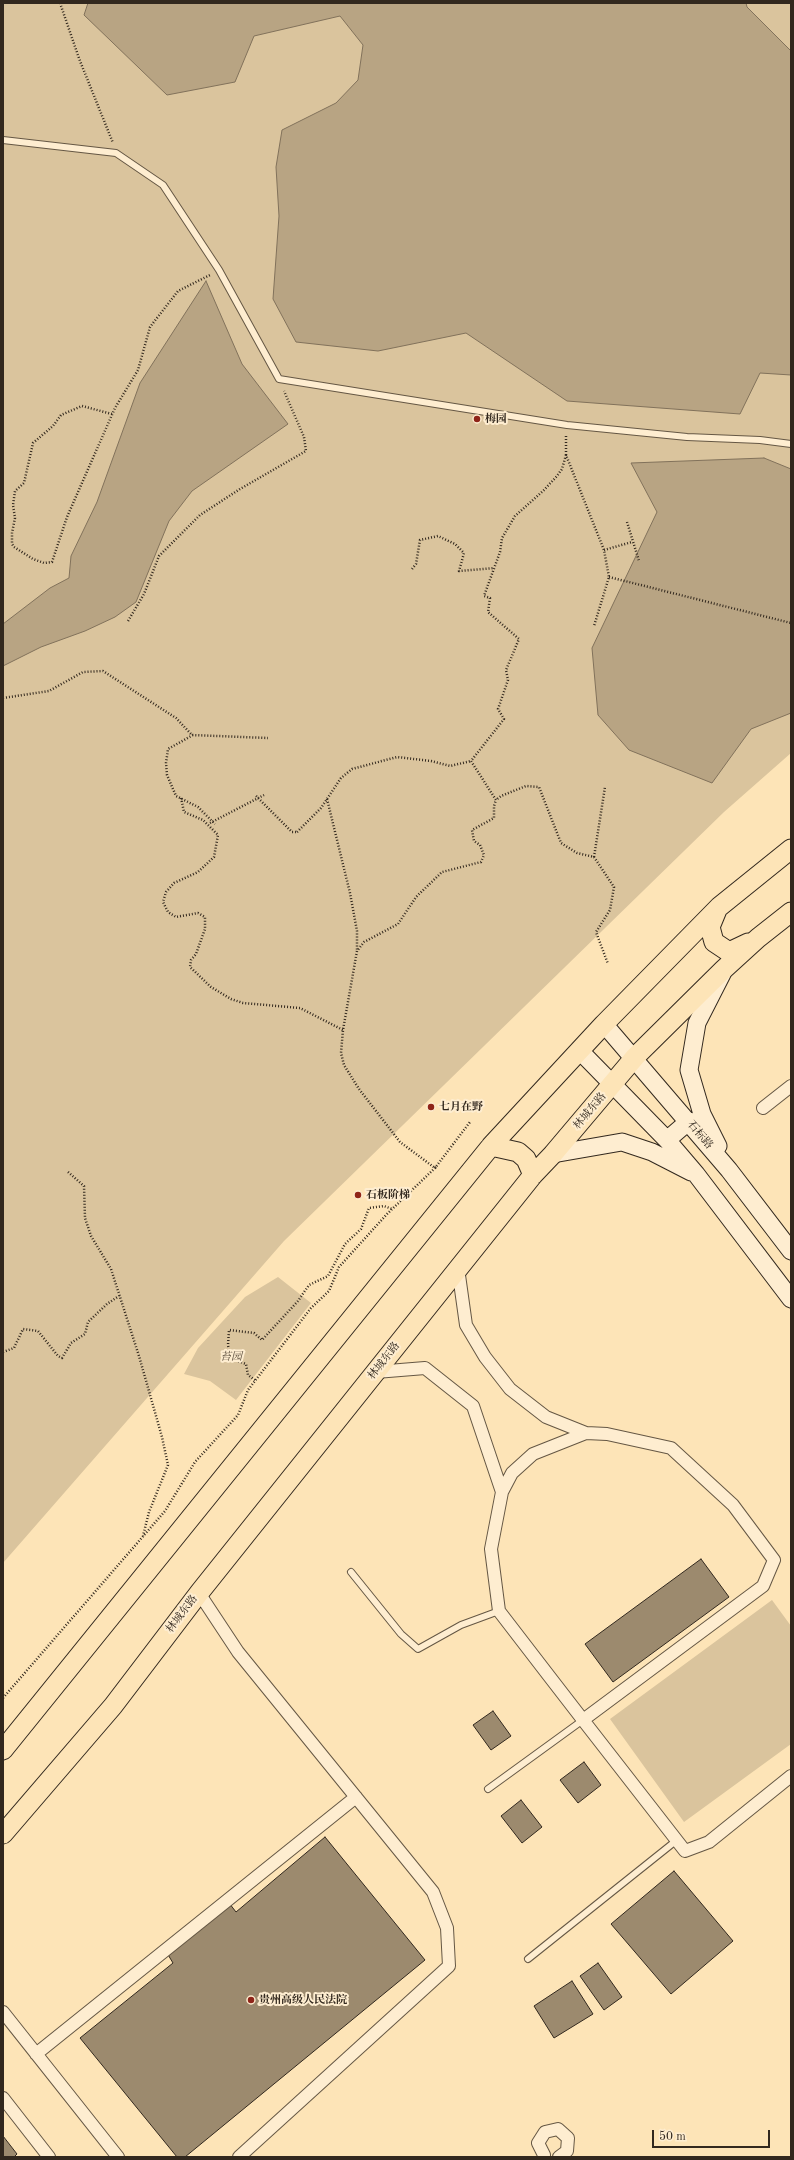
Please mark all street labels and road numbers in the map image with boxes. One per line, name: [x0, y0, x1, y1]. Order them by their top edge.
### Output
street label: 林城东路: [571, 1090, 609, 1132]
street label: 石标路: [684, 1118, 716, 1152]
street label: 林城东路: [365, 1340, 403, 1382]
street label: 林城东路: [163, 1592, 201, 1636]

